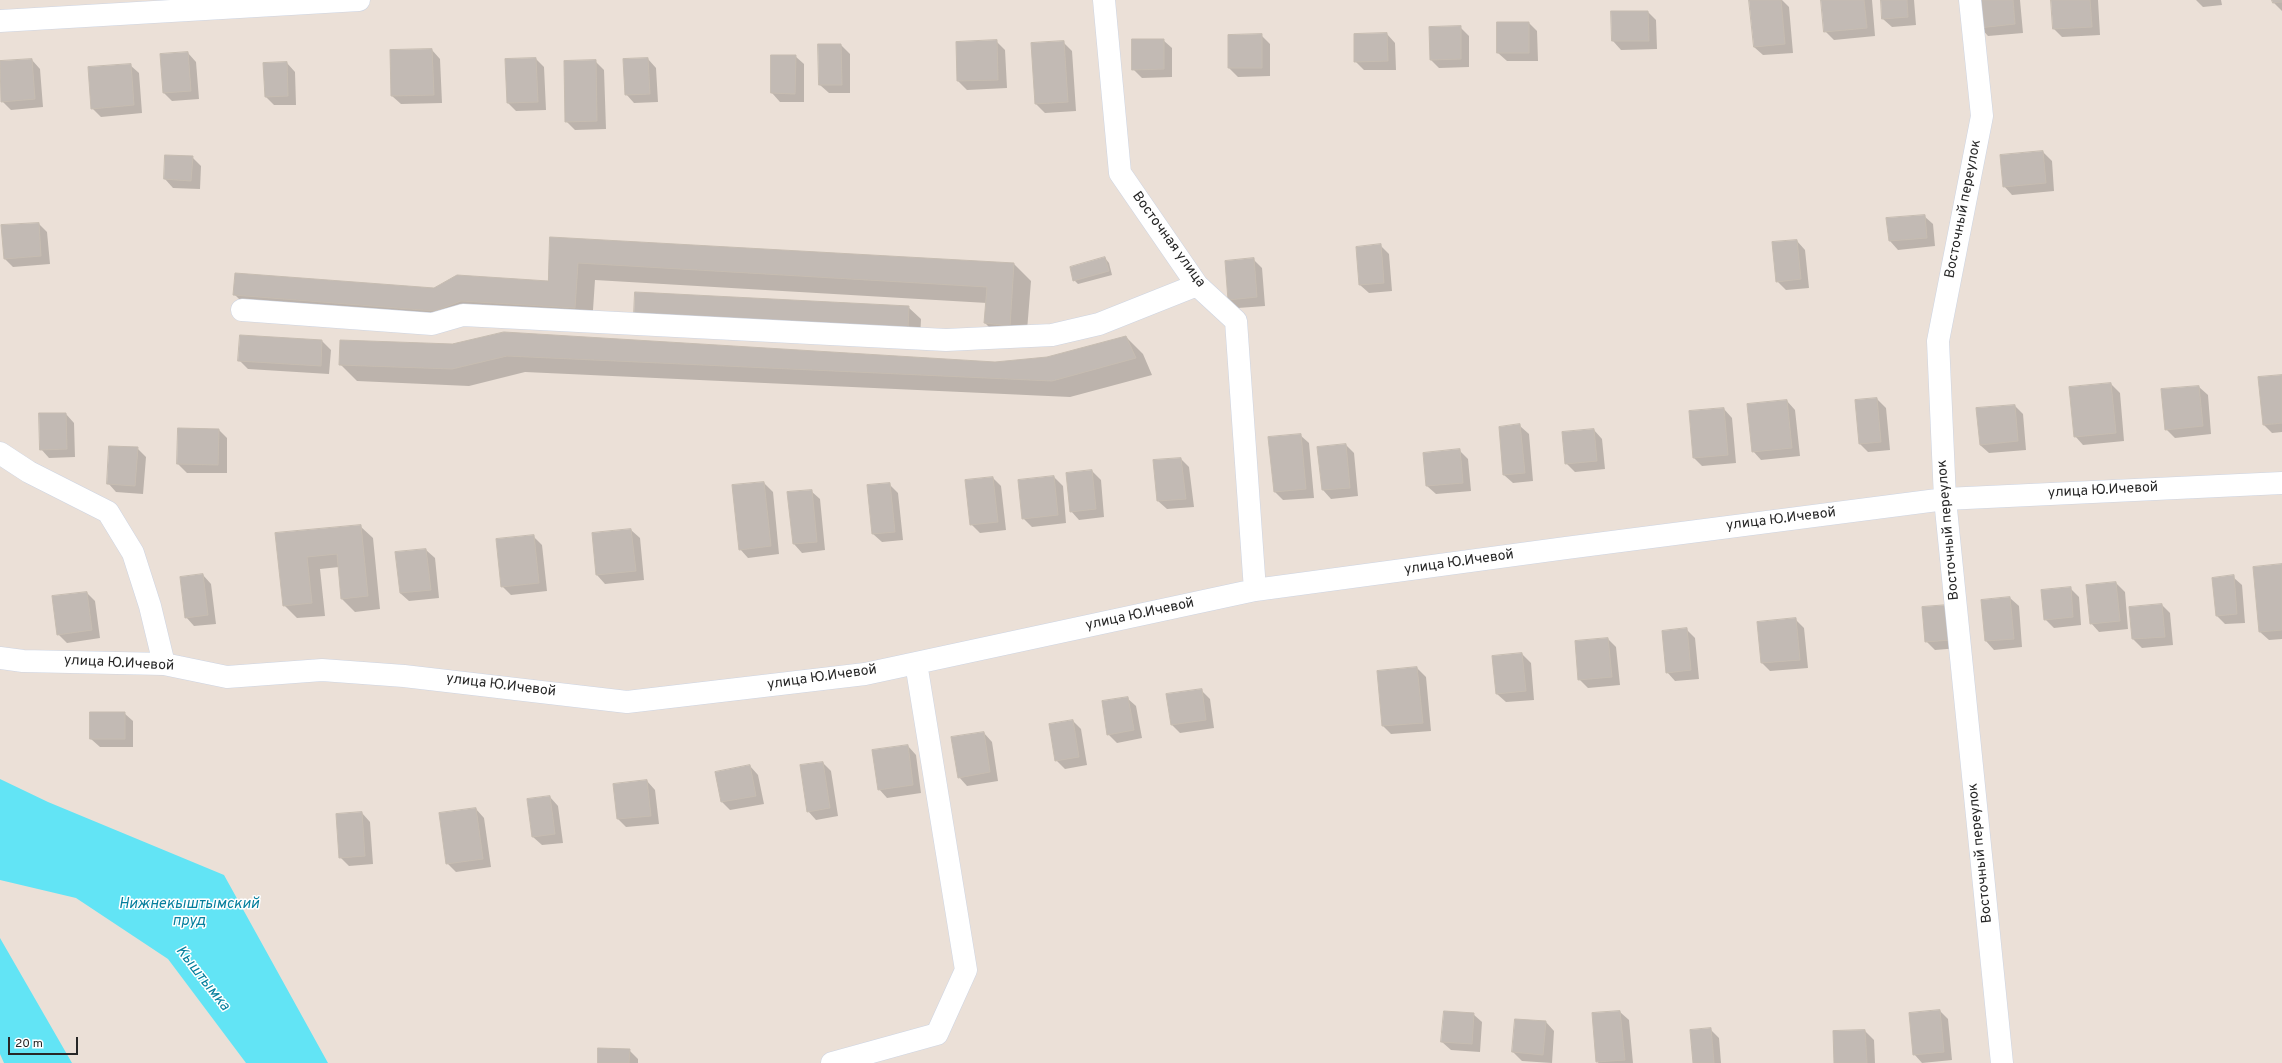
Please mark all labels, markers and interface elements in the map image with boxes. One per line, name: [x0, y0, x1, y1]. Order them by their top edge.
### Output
street label: Восточный переулок: [1942, 138, 1986, 280]
street label: Восточная улица: [1128, 189, 1208, 291]
street label: Восточный переулок: [1934, 459, 1964, 601]
street label: улица Ю.Ичевой: [2047, 480, 2159, 502]
street label: улица Ю.Ичевой: [1725, 505, 1837, 535]
street label: улица Ю.Ичевой: [1403, 547, 1515, 579]
street label: улица Ю.Ичевой: [1084, 595, 1196, 635]
street label: улица Ю.Ичевой: [63, 653, 175, 675]
street label: улица Ю.Ичевой: [766, 662, 878, 694]
street label: улица Ю.Ичевой: [445, 671, 557, 701]
street label: Восточный переулок: [1965, 782, 1997, 924]
water label: Нижнекыштымский пруд: [119, 896, 259, 931]
water label: Кыштымка: [171, 943, 233, 1015]
scale bar: [10, 1029, 80, 1055]
text: 20 m: [15, 1036, 43, 1052]

